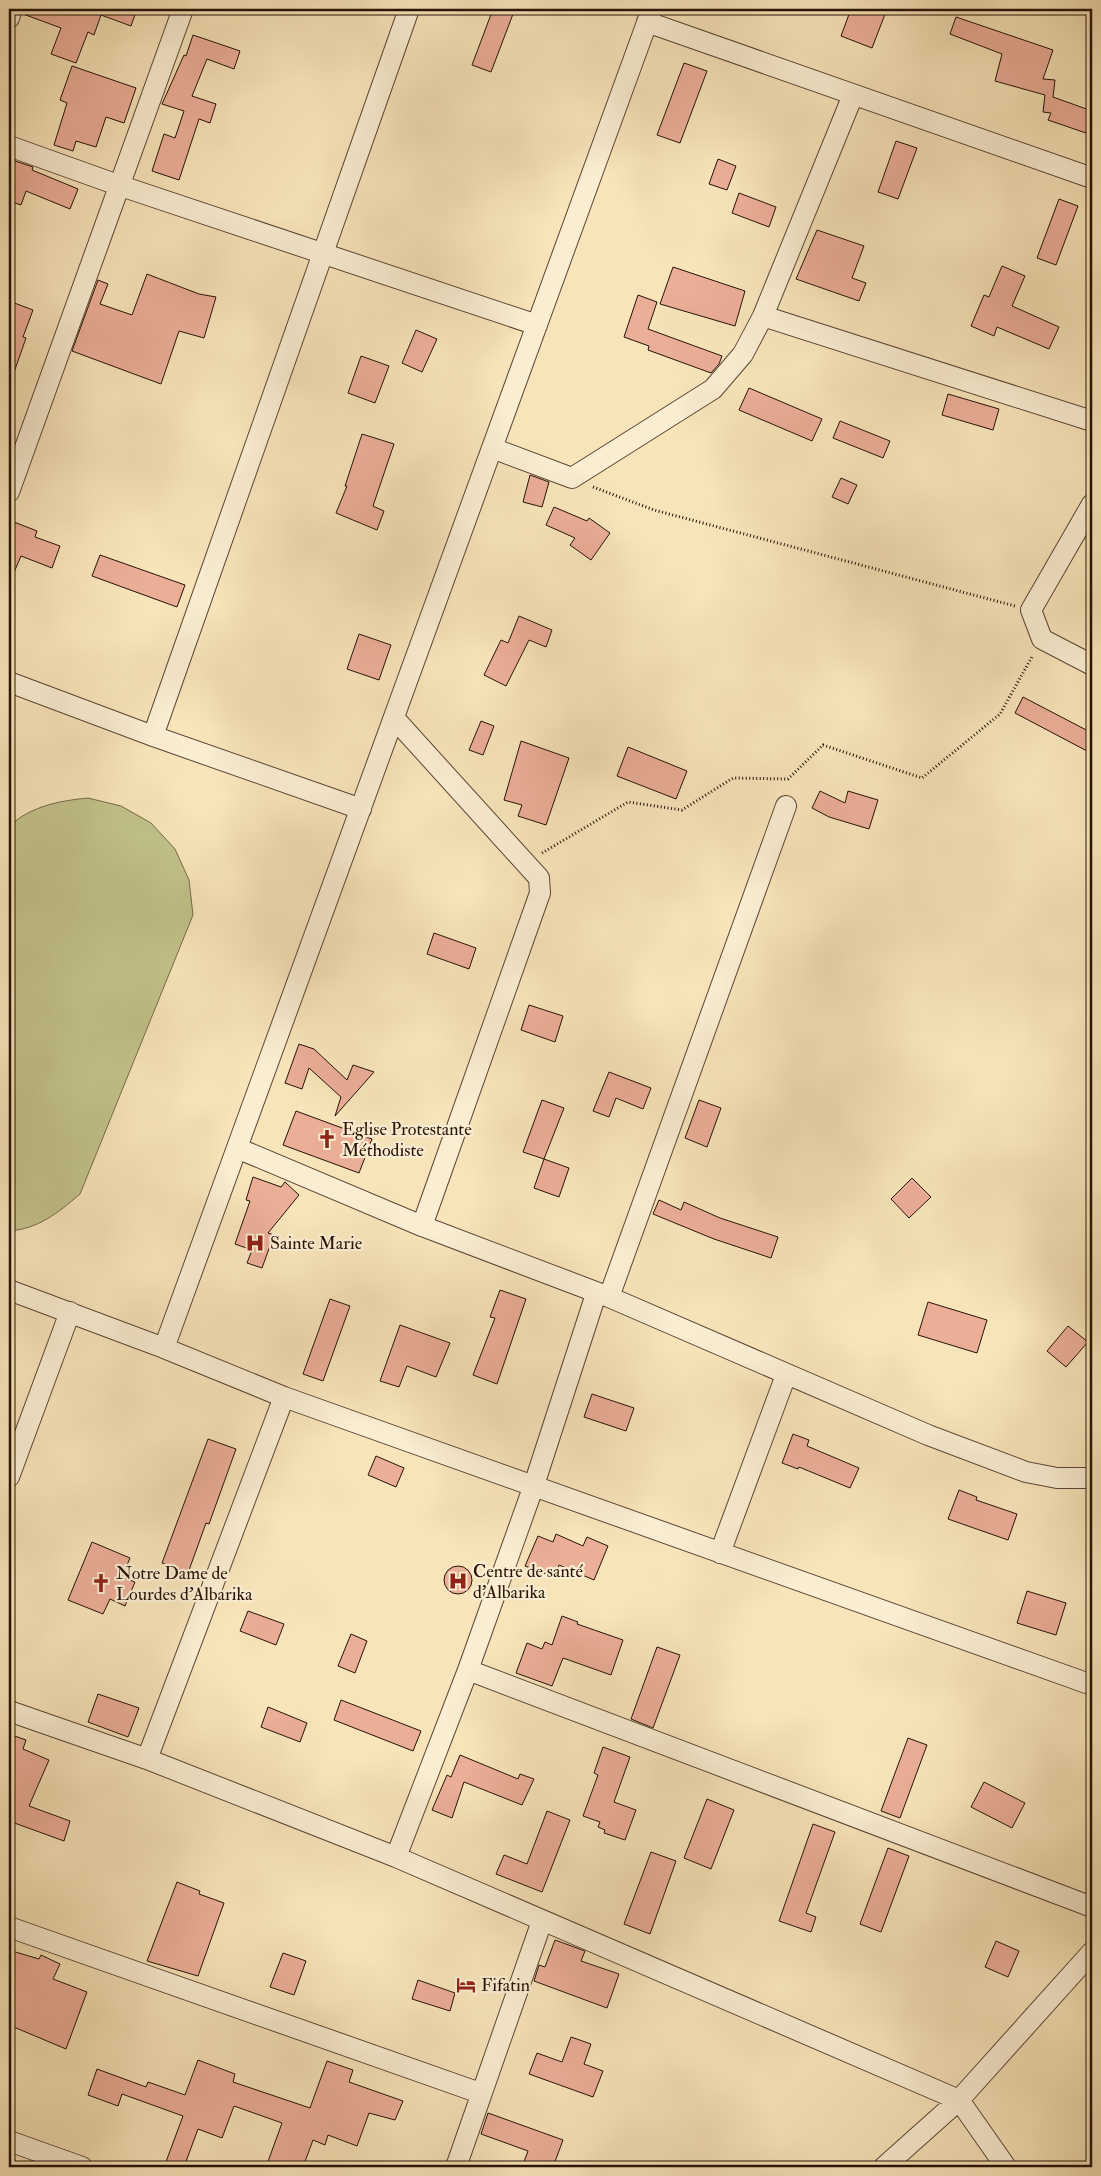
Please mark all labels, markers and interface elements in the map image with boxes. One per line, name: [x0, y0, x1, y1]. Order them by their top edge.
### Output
place label: Eglise Protestante Méthodiste: [342, 1118, 472, 1162]
church icon: Eglise Protestante Méthodiste: [316, 1128, 338, 1150]
hospital icon: Sainte Marie: [244, 1232, 266, 1254]
place label: Sainte Marie: [270, 1232, 363, 1255]
place label: Centre de santé d'Albarika: [473, 1560, 583, 1604]
place label: Notre Dame de Lourdes d'Albarika: [116, 1562, 253, 1606]
hospital icon: Centre de santé d'Albarika: [447, 1570, 469, 1592]
church icon: Notre Dame de Lourdes d'Albarika: [90, 1572, 112, 1594]
hotel icon: Fifatin: [455, 1974, 477, 1996]
place label: Fifatin: [481, 1974, 530, 1997]

